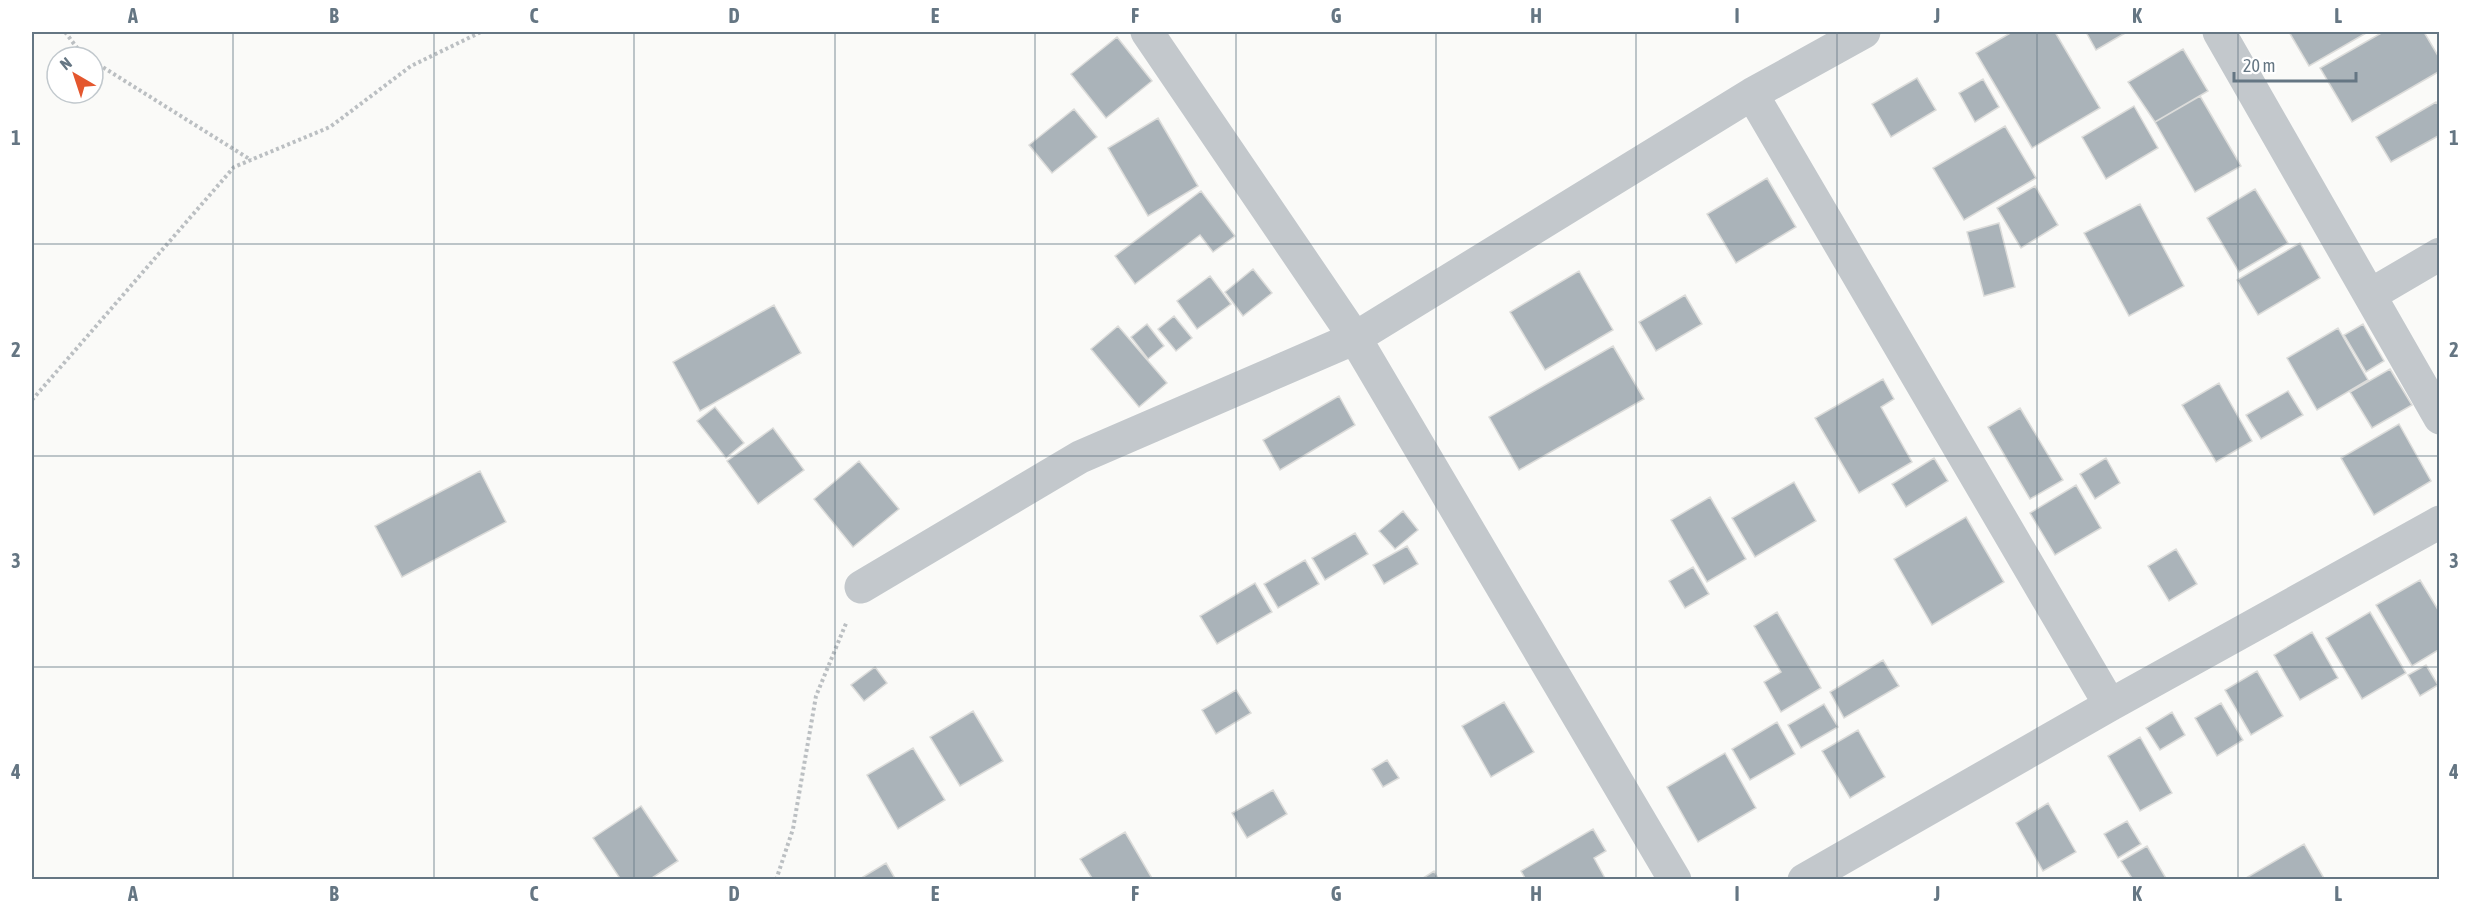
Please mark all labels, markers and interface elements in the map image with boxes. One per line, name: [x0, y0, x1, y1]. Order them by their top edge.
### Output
text: A: [127, 4, 138, 27]
text: B: [329, 4, 339, 27]
text: C: [530, 4, 539, 27]
text: D: [728, 4, 740, 27]
text: E: [931, 4, 940, 27]
text: F: [1131, 4, 1139, 27]
text: G: [1331, 4, 1342, 27]
text: H: [1530, 4, 1542, 27]
text: I: [1734, 4, 1740, 27]
text: J: [1933, 4, 1940, 27]
text: K: [2132, 4, 2142, 27]
text: L: [2334, 4, 2342, 27]
north arrow: [45, 45, 105, 105]
scale bar: [2234, 45, 2356, 83]
text: N: [56, 53, 75, 73]
text: 20 m: [2243, 55, 2275, 76]
text: 1: [11, 126, 21, 149]
text: 1: [2449, 126, 2459, 149]
text: 2: [11, 338, 21, 361]
text: 2: [2449, 338, 2459, 361]
text: 3: [11, 549, 21, 572]
text: 3: [2449, 549, 2459, 572]
text: 4: [10, 760, 21, 783]
text: 4: [2448, 760, 2459, 783]
text: A: [127, 882, 138, 905]
text: B: [329, 882, 339, 905]
text: C: [530, 882, 539, 905]
text: D: [728, 882, 740, 905]
text: E: [931, 882, 940, 905]
text: F: [1131, 882, 1139, 905]
text: G: [1331, 882, 1342, 905]
text: H: [1530, 882, 1542, 905]
text: I: [1734, 882, 1740, 905]
text: J: [1933, 882, 1940, 905]
text: K: [2132, 882, 2142, 905]
text: L: [2334, 882, 2342, 905]

